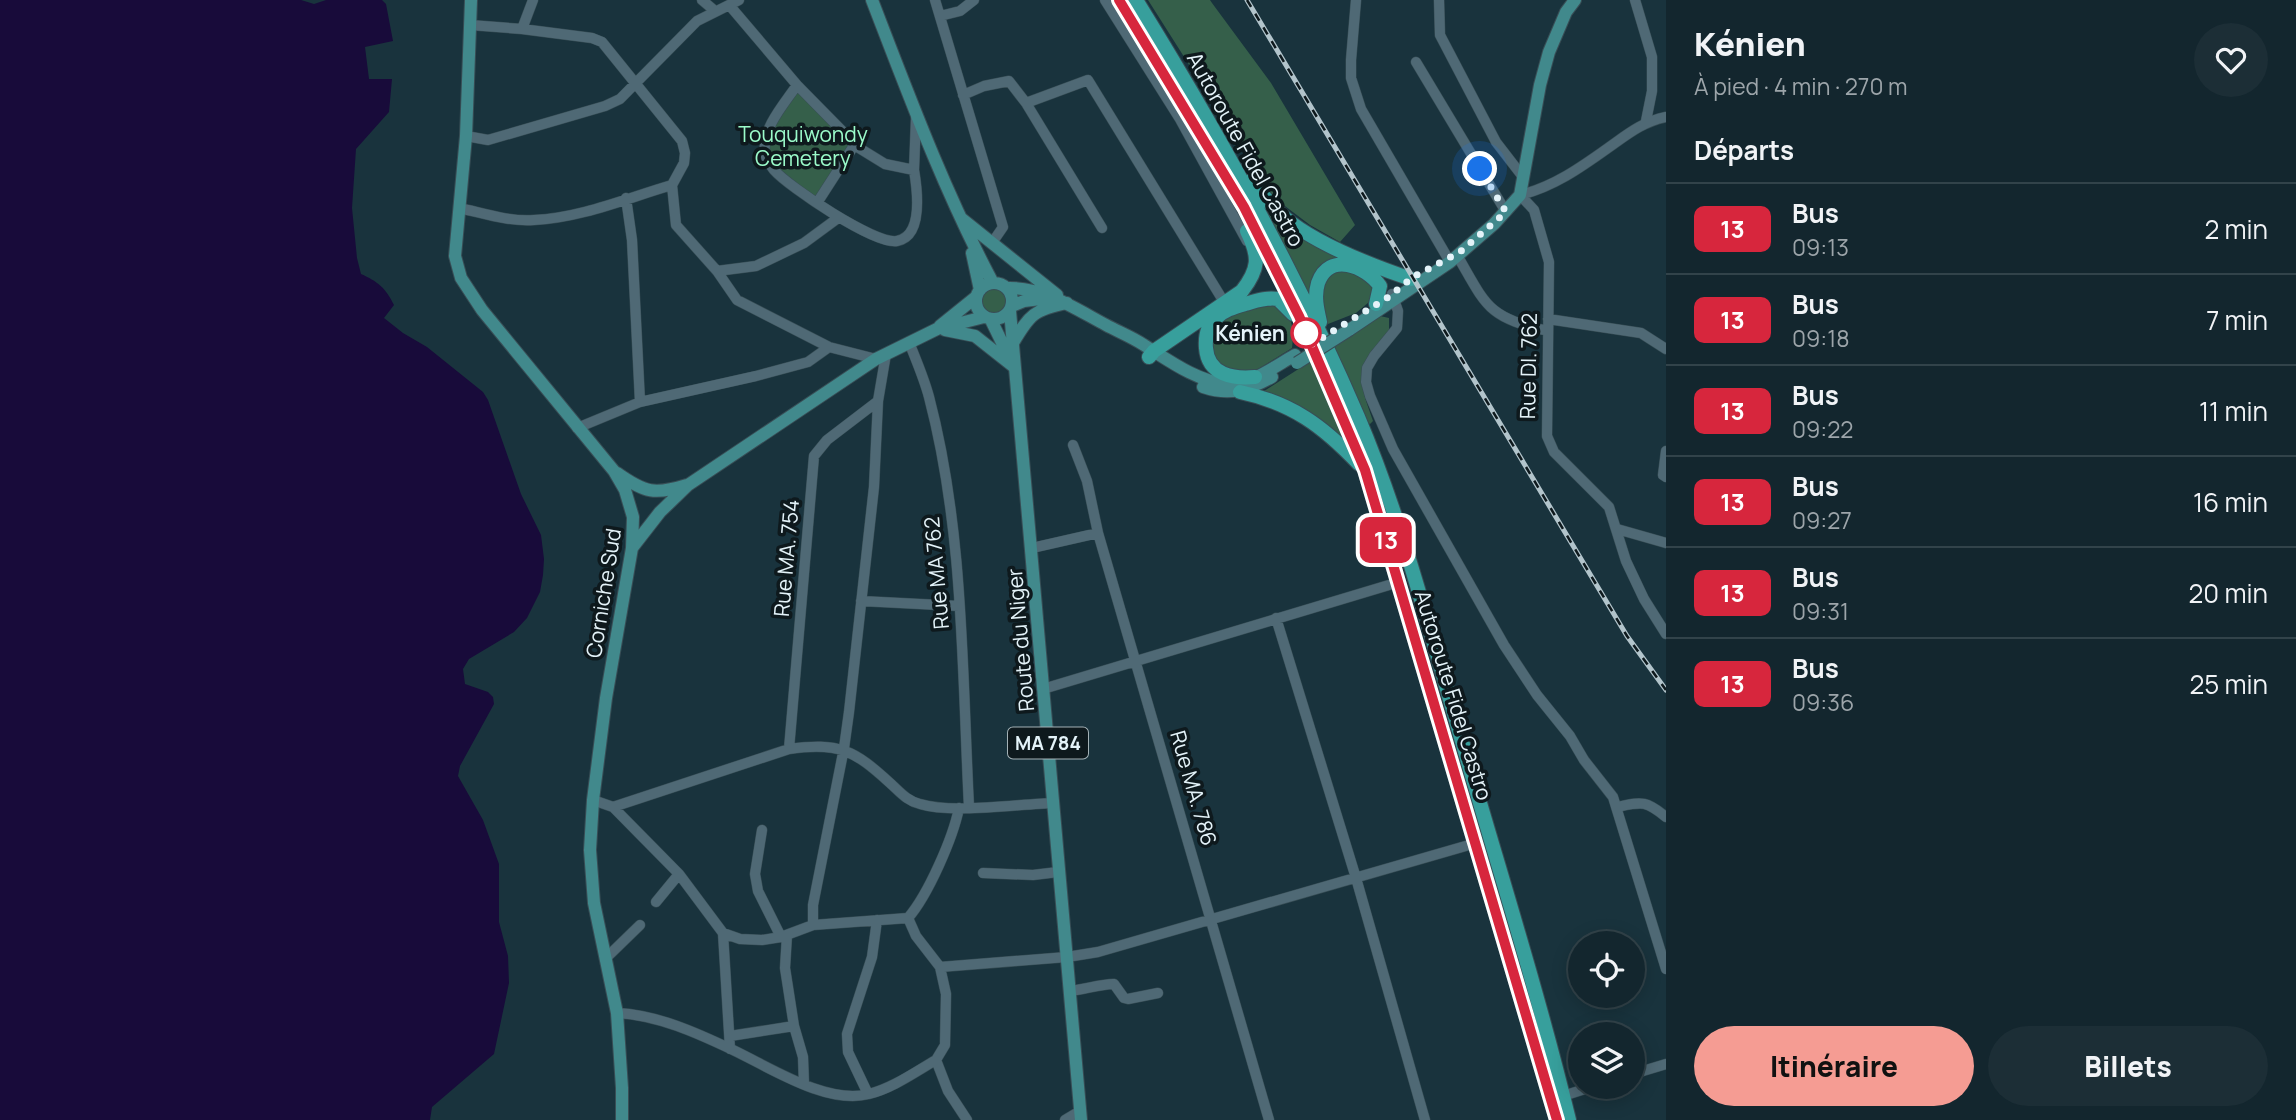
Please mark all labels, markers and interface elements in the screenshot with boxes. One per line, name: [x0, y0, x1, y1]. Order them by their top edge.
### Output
text: Kénien: [1694, 21, 1806, 66]
button: heart: [2194, 23, 2268, 97]
street label: Autoroute Fidel Castro: [1181, 47, 1311, 251]
text: À pied · 4 min · 270 m: [1694, 70, 1908, 102]
park label: Touquiwondy Cemetery: [738, 120, 868, 172]
text: Départs: [1694, 132, 1794, 168]
your location: [1462, 151, 1497, 186]
text: Bus: [1792, 195, 1839, 231]
text: 2 min: [2204, 211, 2268, 247]
text: 13: [1720, 212, 1745, 245]
text: 09:13: [1792, 231, 1849, 263]
text: Bus: [1792, 286, 1839, 322]
text: 7 min: [2206, 302, 2268, 338]
text: 13: [1720, 303, 1745, 336]
street label: Rue DI. 762: [1513, 313, 1543, 419]
marker: Kénien: [1291, 318, 1321, 348]
place label: Kénien: [1215, 319, 1285, 347]
text: 09:18: [1792, 322, 1850, 354]
text: Bus: [1792, 377, 1839, 413]
text: 11 min: [2199, 393, 2268, 429]
text: 13: [1720, 394, 1745, 427]
text: 09:22: [1792, 413, 1853, 445]
text: Bus: [1792, 468, 1839, 504]
text: 16 min: [2193, 484, 2268, 520]
text: 13: [1720, 485, 1745, 518]
street label: Rue MA. 754: [767, 498, 805, 618]
text: 09:27: [1792, 504, 1852, 536]
street label: Rue MA 762: [917, 516, 955, 630]
line badge: 13: [1354, 517, 1418, 563]
text: 13: [1374, 523, 1398, 556]
street label: Corniche Sud: [579, 526, 627, 660]
text: Bus: [1792, 559, 1839, 595]
street label: Route du Niger: [1000, 567, 1040, 713]
text: 20 min: [2189, 575, 2268, 611]
text: 13: [1720, 576, 1745, 609]
street label: Autoroute Fidel Castro: [1409, 587, 1499, 803]
text: 09:31: [1792, 595, 1849, 627]
text: Bus: [1792, 650, 1839, 686]
text: 25 min: [2189, 666, 2268, 702]
text: 13: [1720, 667, 1745, 700]
text: 09:36: [1792, 686, 1854, 718]
street label: Rue MA. 786: [1164, 727, 1224, 849]
road number: MA 784: [1008, 728, 1088, 758]
map controls: [1568, 931, 1645, 1099]
button: locate: [1568, 931, 1645, 1008]
button: layers: [1568, 1022, 1645, 1099]
button: Itinéraire: [1694, 1026, 1974, 1106]
button: Billets: [1988, 1026, 2268, 1106]

